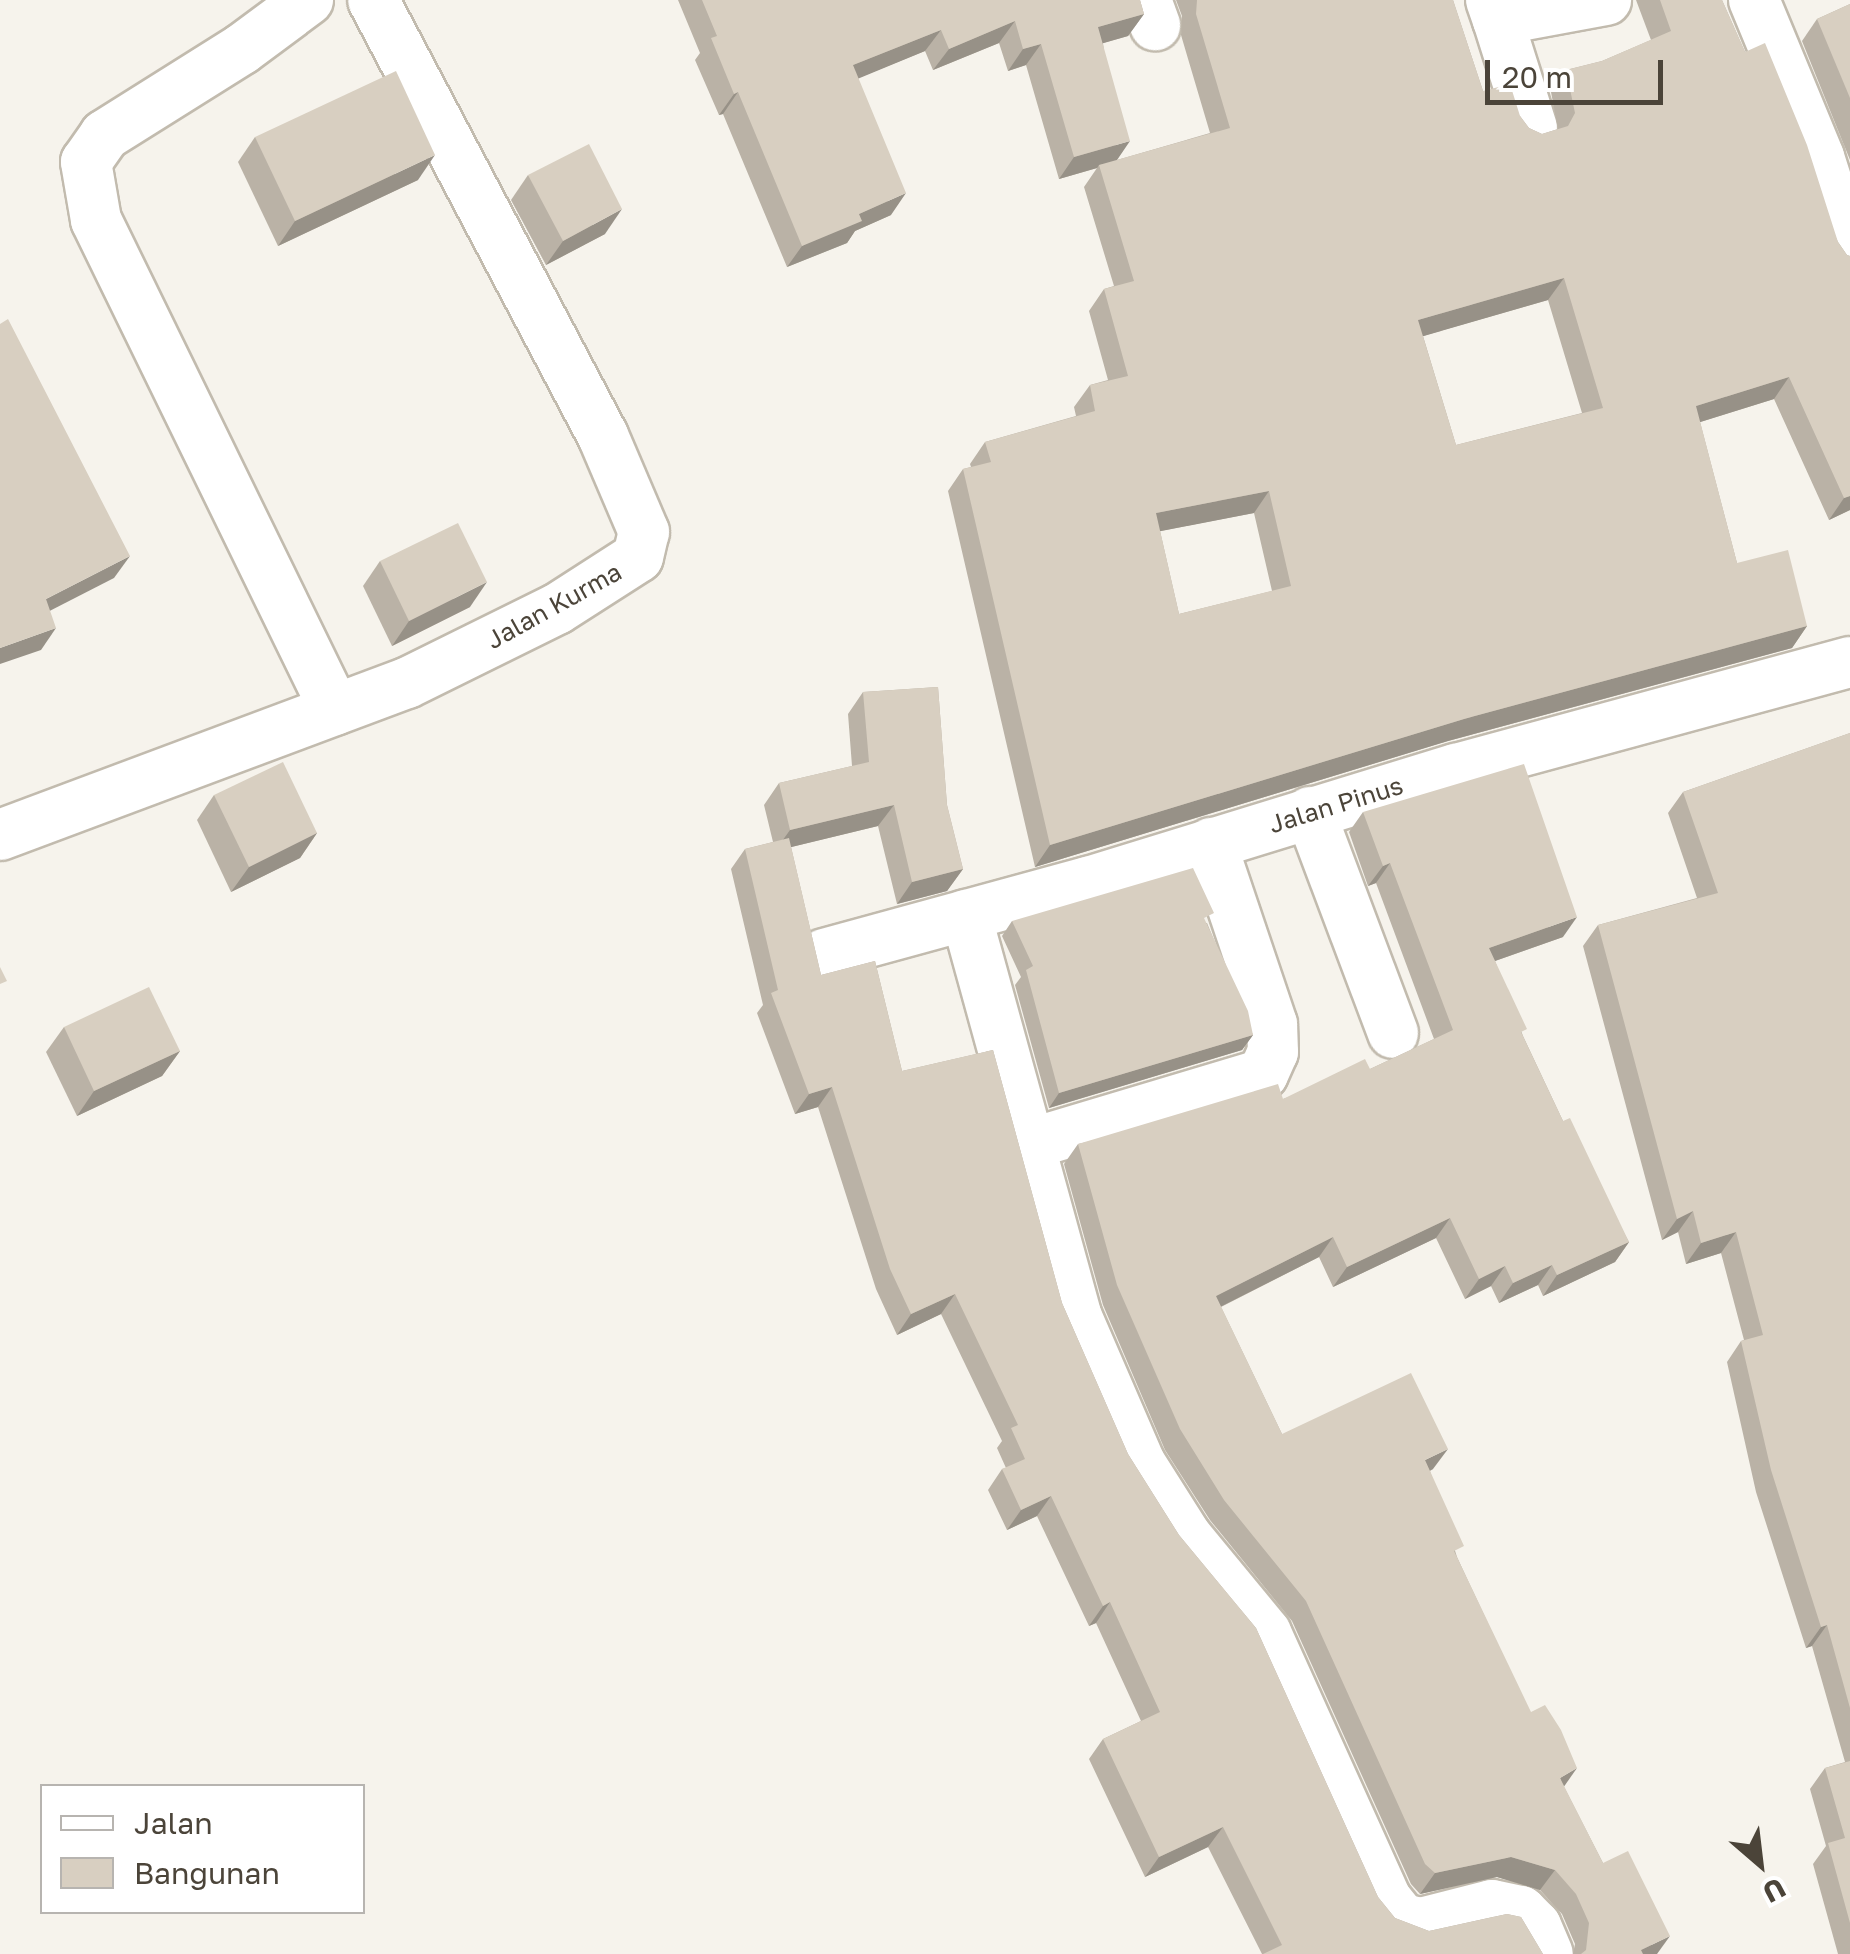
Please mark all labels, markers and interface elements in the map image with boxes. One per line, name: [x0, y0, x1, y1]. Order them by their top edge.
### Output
scale bar: [1490, 40, 1668, 102]
text: 20 m: [1502, 59, 1572, 95]
street label: Jalan Kurma: [481, 557, 627, 655]
street label: Jalan Pinus: [1265, 770, 1407, 840]
legend: [40, 1784, 365, 1914]
text: Jalan: [134, 1805, 213, 1841]
north arrow: [1710, 1814, 1810, 1914]
text: Bangunan: [134, 1855, 280, 1891]
text: U: [1758, 1872, 1791, 1910]

